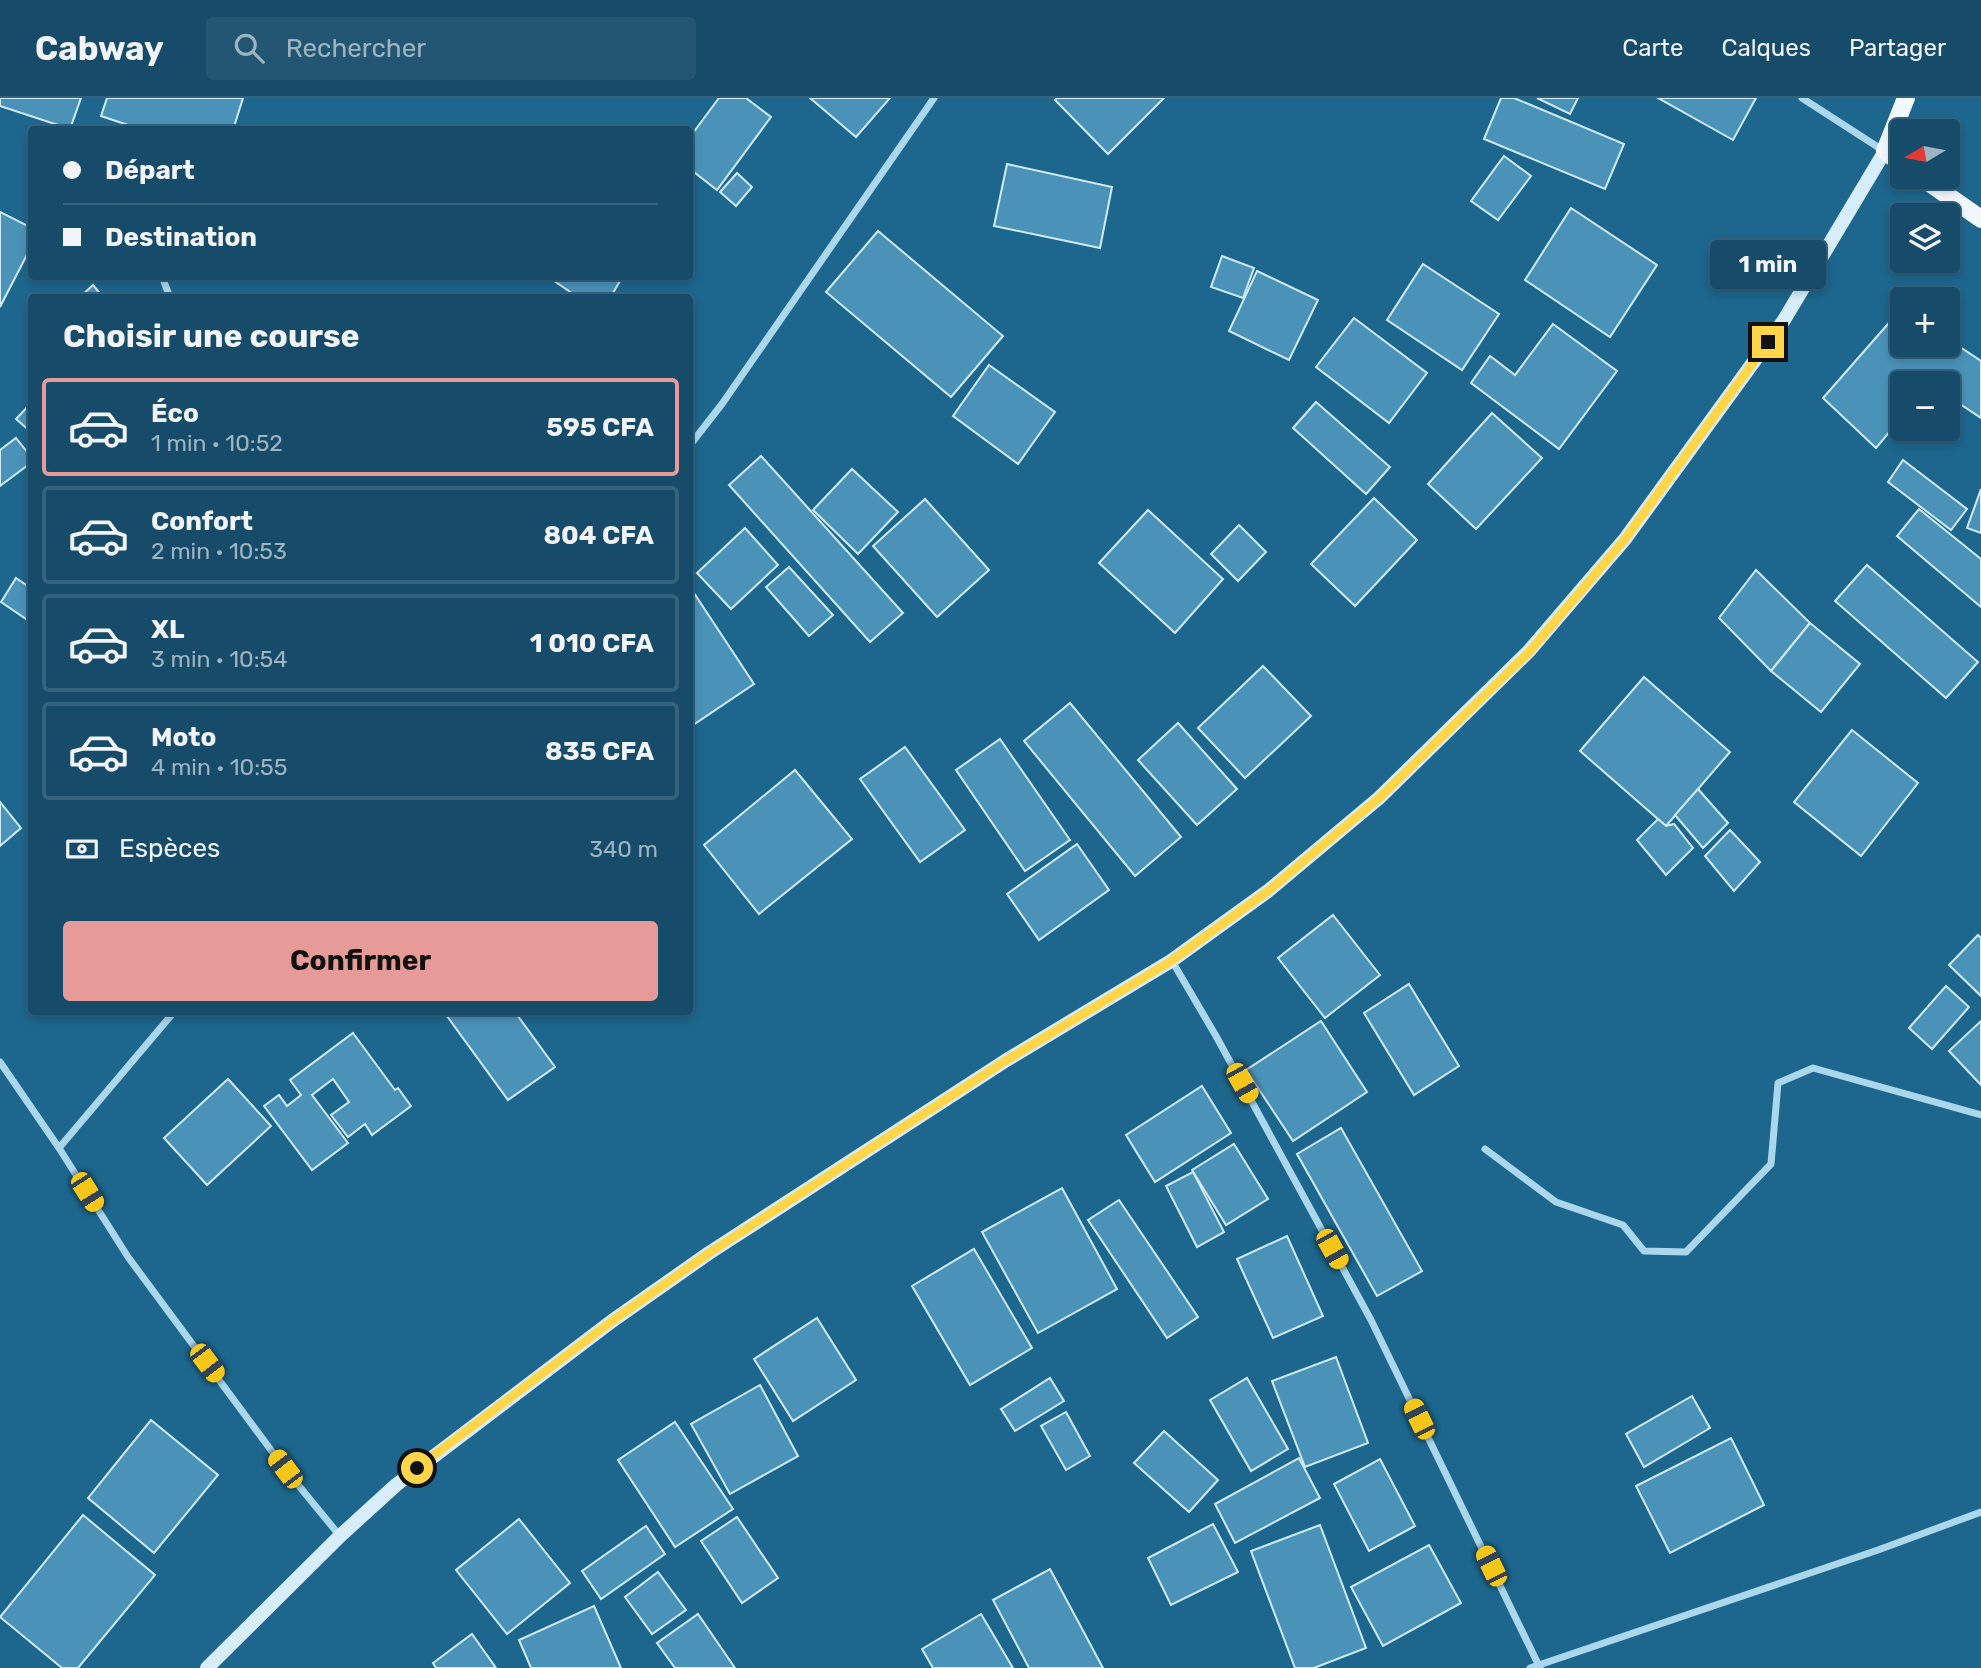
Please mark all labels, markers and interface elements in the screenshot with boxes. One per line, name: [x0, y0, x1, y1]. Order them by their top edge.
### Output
search box: [206, 17, 696, 80]
text: Cabway: [35, 29, 164, 68]
icon: search: [230, 29, 268, 67]
text: Rechercher: [286, 33, 426, 64]
text: Carte: [1622, 34, 1683, 62]
text: Calques: [1721, 34, 1811, 62]
text: Partager: [1849, 34, 1946, 62]
north arrow: [1890, 119, 1960, 189]
map controls: [1890, 119, 1960, 441]
text: Départ: [105, 155, 195, 186]
button: layers: [1890, 203, 1960, 273]
text: Destination: [105, 222, 257, 253]
callout: 1 min: [1710, 240, 1826, 289]
text: 1 min: [1739, 250, 1797, 278]
button: +: [1890, 287, 1960, 357]
text: Choisir une course: [63, 317, 360, 355]
route end: [1752, 326, 1784, 358]
button: −: [1890, 371, 1960, 441]
icon: car: [67, 396, 130, 459]
text: Éco: [151, 398, 199, 429]
text: 595 CFA: [546, 412, 654, 443]
text: 1 min · 10:52: [151, 429, 283, 457]
icon: car: [67, 504, 130, 567]
text: Confort: [151, 506, 253, 537]
text: 804 CFA: [544, 520, 654, 551]
text: 2 min · 10:53: [151, 537, 287, 565]
icon: car: [67, 612, 130, 675]
text: XL: [151, 614, 184, 645]
text: 1 010 CFA: [530, 628, 654, 659]
text: 3 min · 10:54: [151, 645, 288, 673]
icon: car: [67, 720, 130, 783]
text: Moto: [151, 722, 216, 753]
text: 835 CFA: [545, 736, 654, 767]
text: 4 min · 10:55: [151, 753, 287, 781]
icon: cash: [63, 830, 101, 868]
text: Espèces: [119, 833, 220, 864]
text: 340 m: [589, 835, 658, 863]
button: Confirmer: [63, 921, 658, 1001]
car: [1223, 1060, 1262, 1106]
car: [67, 1169, 108, 1215]
car: [1313, 1226, 1352, 1272]
car: [186, 1340, 229, 1386]
car: [1401, 1396, 1438, 1442]
car: [264, 1446, 307, 1492]
route start: [401, 1452, 433, 1484]
car: [1473, 1543, 1510, 1589]

